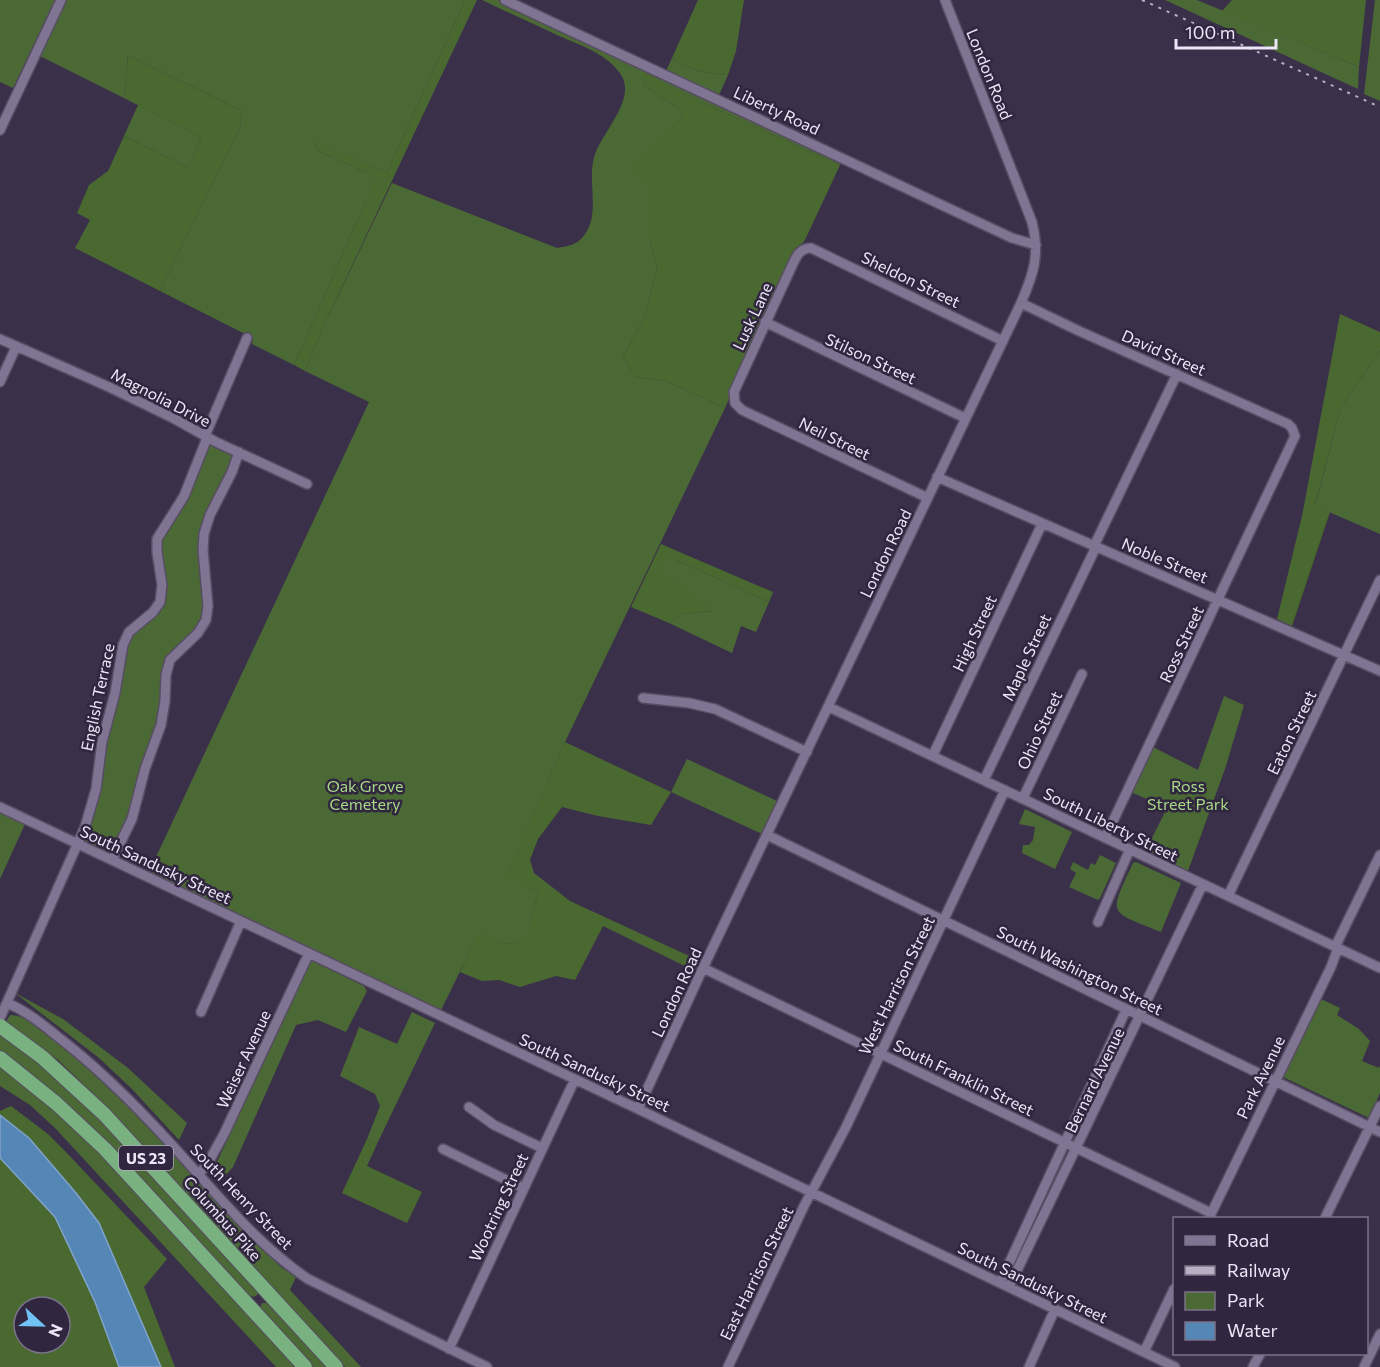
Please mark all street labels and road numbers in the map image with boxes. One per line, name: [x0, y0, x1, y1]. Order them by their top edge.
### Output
street label: London Road: [963, 26, 1017, 122]
street label: Liberty Road: [731, 82, 823, 138]
street label: Sheldon Street: [859, 247, 964, 311]
street label: Lusk Lane: [728, 279, 776, 353]
street label: David Street: [1119, 325, 1209, 379]
street label: Stilson Street: [822, 329, 920, 388]
street label: Magnolia Drive: [108, 364, 214, 430]
street label: Neil Street: [796, 413, 874, 464]
street label: London Road: [855, 506, 915, 600]
street label: Noble Street: [1119, 533, 1211, 587]
street label: High Street: [948, 591, 1000, 674]
street label: Ross Street: [1155, 602, 1207, 685]
street label: Maple Street: [998, 610, 1055, 704]
street label: English Terrace: [76, 641, 118, 753]
street label: Eaton Street: [1262, 686, 1320, 777]
street label: Ohio Street: [1013, 687, 1066, 772]
street label: South Liberty Street: [1041, 783, 1182, 865]
street label: South Sandusky Street: [78, 821, 235, 908]
street label: West Harrison Street: [854, 912, 938, 1058]
street label: South Washington Street: [994, 921, 1167, 1019]
street label: London Road: [647, 944, 705, 1040]
street label: Weiser Avenue: [212, 1007, 274, 1111]
street label: Bernard Avenue: [1060, 1024, 1128, 1136]
street label: South Sandusky Street: [517, 1029, 674, 1116]
street label: Park Avenue: [1232, 1032, 1288, 1122]
street label: South Franklin Street: [891, 1035, 1038, 1119]
street label: South Henry Street: [187, 1139, 297, 1253]
road number: US 23: [119, 1146, 173, 1170]
street label: Wootring Street: [465, 1149, 532, 1264]
street label: Columbus Pike: [180, 1172, 266, 1264]
street label: East Harrison Street: [715, 1203, 797, 1343]
street label: South Sandusky Street: [955, 1237, 1111, 1327]

